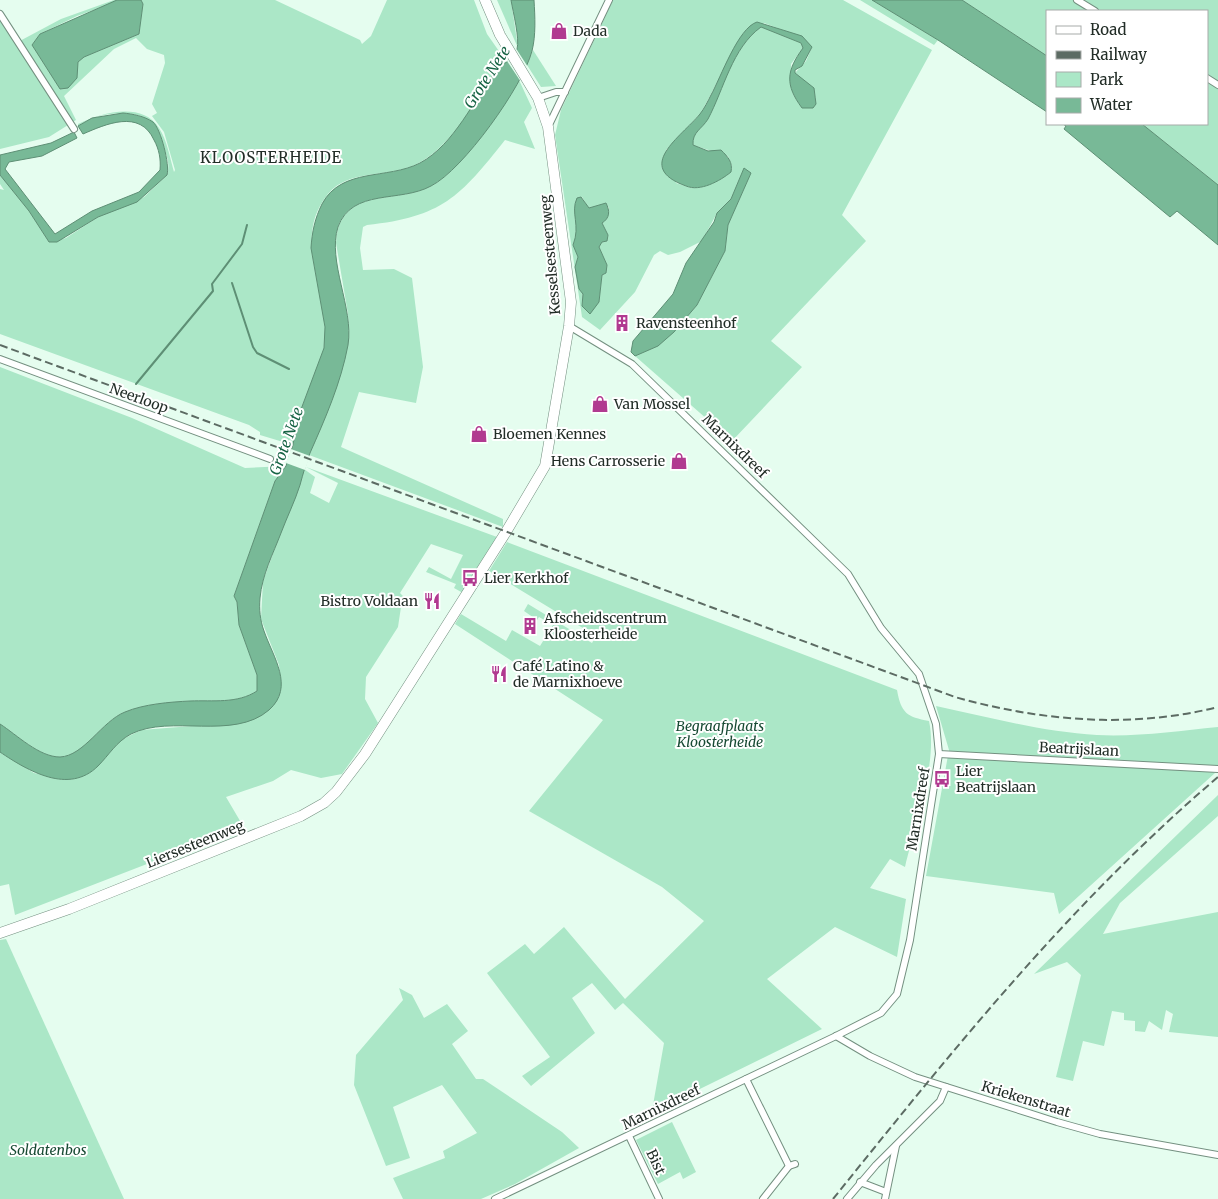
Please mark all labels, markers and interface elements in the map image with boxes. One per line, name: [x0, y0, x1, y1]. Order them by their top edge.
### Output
legend: [1046, 10, 1208, 125]
text: Road: [1090, 20, 1126, 39]
shop icon: Dada: [549, 21, 569, 41]
place label: Dada: [573, 22, 608, 40]
water label: Grote Nete: [460, 42, 514, 112]
text: Railway: [1090, 45, 1147, 64]
text: Park: [1090, 70, 1124, 89]
text: Water: [1089, 95, 1133, 114]
district label: KLOOSTERHEIDE: [200, 148, 342, 167]
street label: Kesselsesteenweg: [536, 194, 564, 316]
building icon: Ravensteenhof: [612, 313, 632, 333]
place label: Ravensteenhof: [636, 314, 737, 332]
street label: Neerloop: [107, 379, 171, 417]
shop icon: Van Mossel: [590, 394, 610, 414]
place label: Van Mossel: [613, 395, 691, 413]
water label: Grote Nete: [265, 404, 307, 478]
street label: Marnixdreef: [698, 410, 772, 482]
shop icon: Bloemen Kennes: [469, 424, 489, 444]
place label: Bloemen Kennes: [493, 425, 606, 443]
shop icon: Hens Carrosserie: [669, 451, 689, 471]
place label: Hens Carrosserie: [551, 452, 665, 470]
bus stop icon: Lier Kerkhof: [460, 568, 480, 588]
place label: Lier Kerkhof: [484, 569, 569, 587]
restaurant icon: Bistro Voldaan: [422, 591, 442, 611]
place label: Bistro Voldaan: [321, 592, 418, 610]
place label: Afscheidscentrum Kloosterheide: [543, 609, 667, 643]
building icon: Afscheidscentrum Kloosterheide: [520, 616, 540, 636]
place label: Café Latino & de Marnixhoeve: [513, 657, 622, 691]
restaurant icon: Café Latino & de Marnixhoeve: [489, 664, 509, 684]
park label: Begraafplaats Kloosterheide: [676, 717, 764, 751]
street label: Beatrijslaan: [1039, 738, 1119, 760]
place label: Lier Beatrijslaan: [956, 762, 1036, 796]
street label: Marnixdreef: [903, 765, 934, 852]
bus stop icon: Lier Beatrijslaan: [932, 769, 952, 789]
street label: Liersesteenweg: [143, 816, 247, 872]
street label: Kriekenstraat: [979, 1077, 1073, 1121]
street label: Marnixdreef: [619, 1080, 703, 1134]
park label: Soldatenbos: [9, 1141, 87, 1159]
street label: Bist: [642, 1146, 670, 1178]

